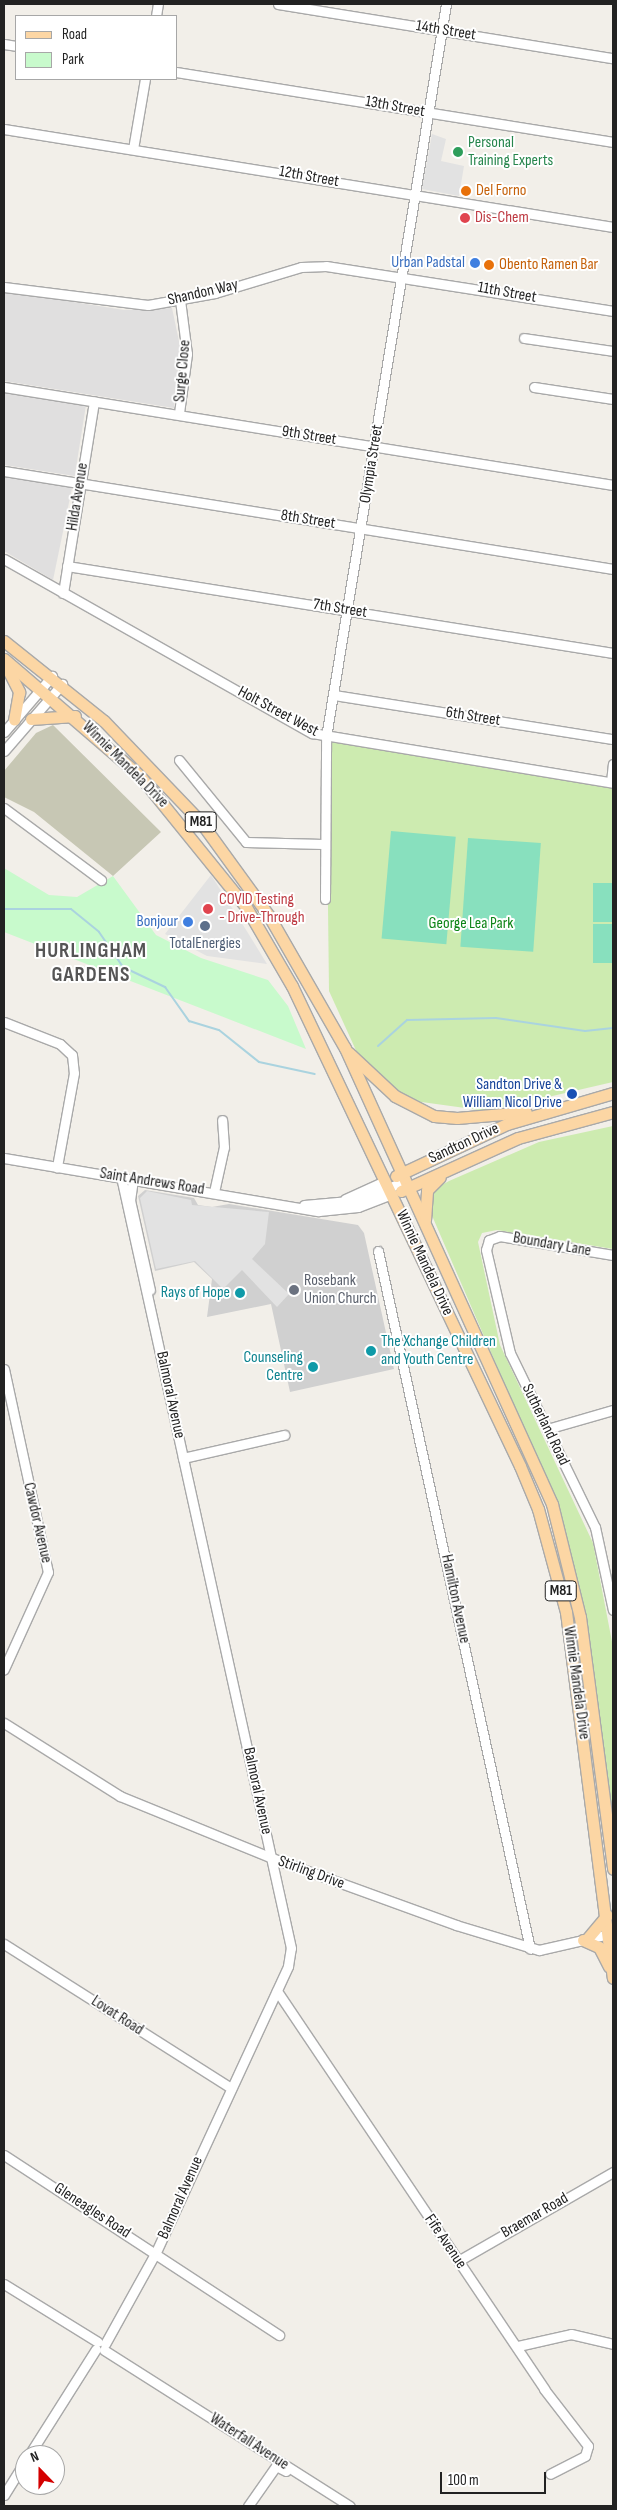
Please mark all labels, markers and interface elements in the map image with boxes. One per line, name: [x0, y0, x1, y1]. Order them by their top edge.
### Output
legend: [15, 15, 178, 80]
street label: 14th Street: [415, 17, 477, 45]
text: Road: [62, 25, 87, 44]
text: Park: [62, 50, 84, 69]
street label: 13th Street: [364, 92, 426, 122]
place label: Personal Training Experts: [468, 133, 553, 171]
marker: Personal Training Experts: [452, 146, 464, 158]
street label: 12th Street: [278, 162, 340, 192]
place label: Del Forno: [476, 181, 526, 201]
marker: Del Forno: [460, 185, 472, 197]
place label: Dis-Chem: [475, 208, 529, 228]
marker: Dis-Chem: [459, 212, 471, 224]
place label: Urban Padstal: [391, 253, 465, 273]
place label: Obento Ramen Bar: [499, 255, 598, 275]
marker: Urban Padstal: [469, 257, 481, 269]
marker: Obento Ramen Bar: [483, 259, 495, 271]
street label: Shandon Way: [166, 276, 240, 310]
street label: 11th Street: [476, 278, 538, 308]
street label: Surge Close: [171, 339, 195, 403]
street label: 9th Street: [280, 422, 338, 450]
street label: Olympia Street: [356, 423, 388, 505]
street label: Hilda Avenue: [63, 462, 93, 532]
street label: 8th Street: [279, 506, 337, 534]
street label: 7th Street: [312, 595, 368, 623]
street label: Holt Street West: [234, 683, 322, 741]
street label: 6th Street: [444, 703, 502, 731]
street label: Winnie Mandela Drive: [78, 718, 172, 812]
road number: M81: [185, 810, 217, 834]
place label: COVID Testing - Drive-Through: [219, 890, 305, 928]
marker: COVID Testing - Drive-Through: [201, 902, 215, 916]
place label: Bonjour: [137, 912, 178, 932]
park label: George Lea Park: [429, 914, 513, 934]
marker: Bonjour: [182, 916, 194, 928]
marker: TotalEnergies: [199, 920, 211, 932]
place label: TotalEnergies: [169, 934, 241, 954]
district label: HURLINGHAM GARDENS: [34, 938, 148, 988]
place label: Sandton Drive & William Nicol Drive: [463, 1075, 562, 1113]
marker: Sandton Drive & William Nicol Drive: [566, 1088, 578, 1100]
street label: Sandton Drive: [426, 1119, 502, 1169]
street label: Saint Andrews Road: [98, 1164, 206, 1200]
street label: Winnie Mandela Drive: [391, 1207, 457, 1319]
street label: Boundary Lane: [511, 1229, 593, 1261]
place label: Rosebank Union Church: [304, 1271, 377, 1309]
place label: Rays of Hope: [161, 1283, 230, 1303]
marker: Rosebank Union Church: [288, 1284, 300, 1296]
marker: Rays of Hope: [234, 1287, 246, 1299]
place label: The Xchange Children and Youth Centre: [381, 1332, 496, 1370]
marker: The Xchange Children and Youth Centre: [365, 1345, 377, 1357]
place label: Counseling Centre: [244, 1348, 303, 1386]
street label: Balmoral Avenue: [151, 1350, 189, 1440]
marker: Counseling Centre: [307, 1361, 319, 1373]
street label: Sutherland Road: [517, 1381, 573, 1469]
street label: Cawdor Avenue: [18, 1481, 56, 1565]
street label: Hamilton Avenue: [436, 1553, 474, 1645]
road number: M81: [545, 1578, 577, 1604]
street label: Winnie Mandela Drive: [559, 1625, 593, 1741]
street label: Balmoral Avenue: [238, 1746, 276, 1836]
street label: Stirling Drive: [275, 1852, 347, 1894]
street label: Lovat Road: [87, 1992, 147, 2040]
street label: Balmoral Avenue: [154, 2154, 208, 2242]
street label: Gleneagles Road: [50, 2179, 134, 2243]
street label: Braemar Road: [498, 2189, 572, 2243]
street label: Fife Avenue: [420, 2211, 470, 2273]
street label: Waterfall Avenue: [206, 2409, 292, 2475]
north arrow: [15, 2445, 65, 2495]
text: N: [28, 2447, 41, 2466]
scale bar: [442, 2462, 548, 2494]
text: 100 m: [448, 2471, 479, 2490]

